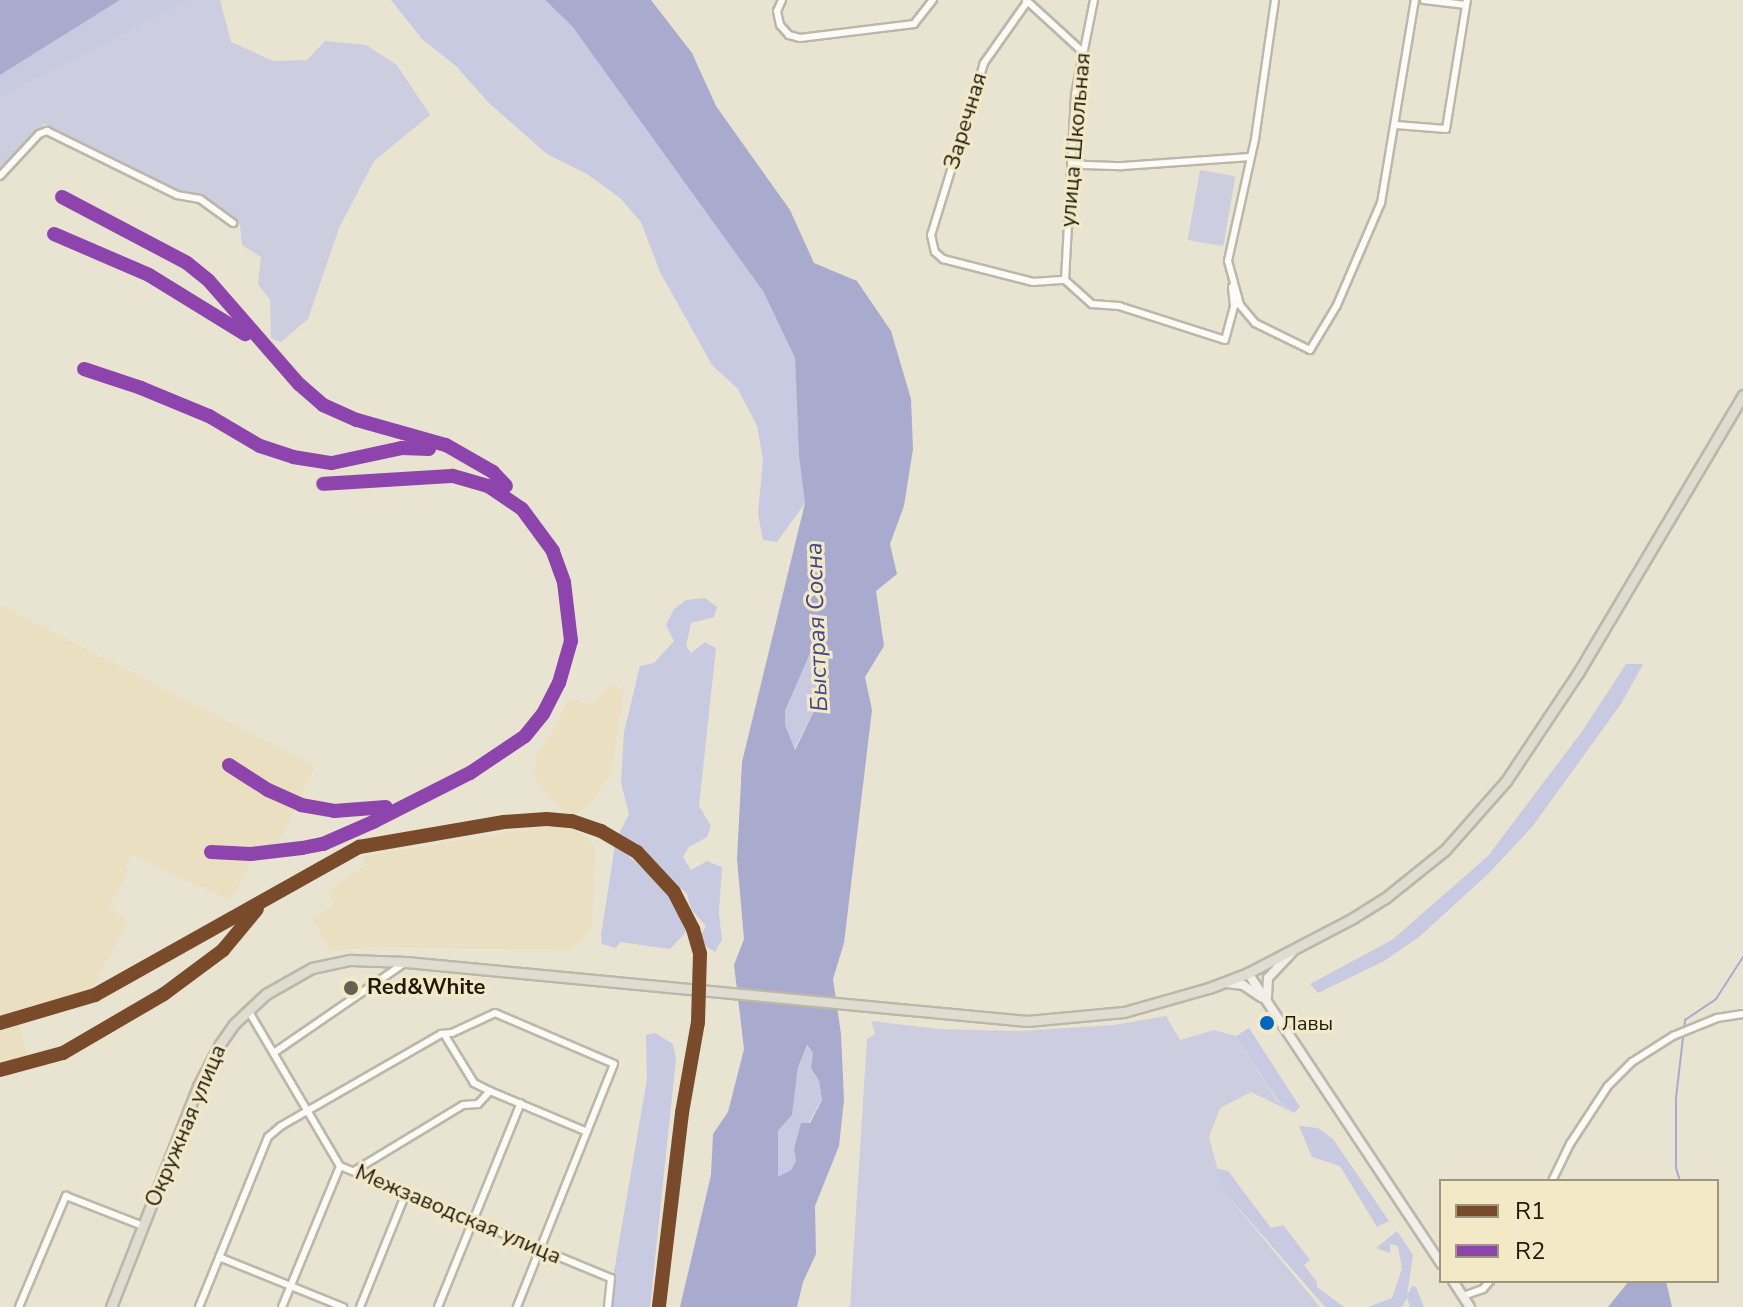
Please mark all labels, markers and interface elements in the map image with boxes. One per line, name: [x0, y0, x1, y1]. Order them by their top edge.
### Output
street label: улица Школьная: [1055, 52, 1097, 228]
street label: Заречная: [939, 69, 993, 173]
water label: Быстрая Сосна: [800, 542, 834, 712]
place label: Red&White: [367, 975, 485, 1001]
marker: Red&White: [342, 979, 360, 997]
place label: Лавы: [1282, 1011, 1333, 1035]
marker: Лавы: [1259, 1015, 1275, 1031]
street label: Окружная улица: [140, 1041, 232, 1211]
street label: Межзаводская улица: [351, 1160, 565, 1270]
legend: [1439, 1179, 1719, 1283]
text: R1: [1515, 1195, 1545, 1227]
text: R2: [1515, 1235, 1545, 1267]

